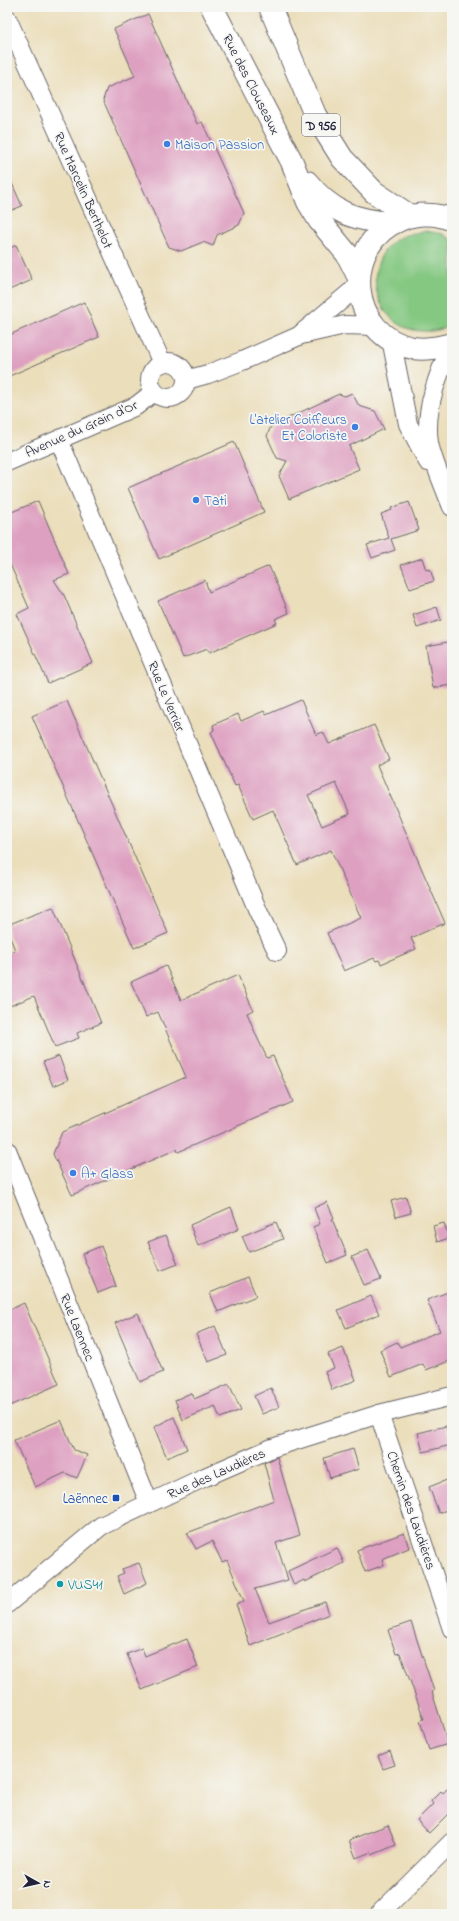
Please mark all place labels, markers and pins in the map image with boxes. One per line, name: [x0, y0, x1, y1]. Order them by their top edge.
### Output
place label: Maison Passion: [175, 135, 264, 156]
marker: Maison Passion: [162, 139, 172, 149]
place label: L’atelier Coiffeurs Et Coloriste: [250, 410, 348, 447]
marker: L’atelier Coiffeurs Et Coloriste: [350, 422, 360, 432]
place label: Tati: [204, 491, 227, 512]
marker: Tati: [191, 495, 201, 505]
place label: A+ Glass: [81, 1164, 134, 1185]
marker: A+ Glass: [68, 1168, 78, 1178]
place label: Laënnec: [63, 1489, 109, 1510]
marker: Laënnec: [111, 1493, 121, 1503]
place label: VUS41: [67, 1575, 103, 1596]
marker: VUS41: [55, 1579, 65, 1589]

